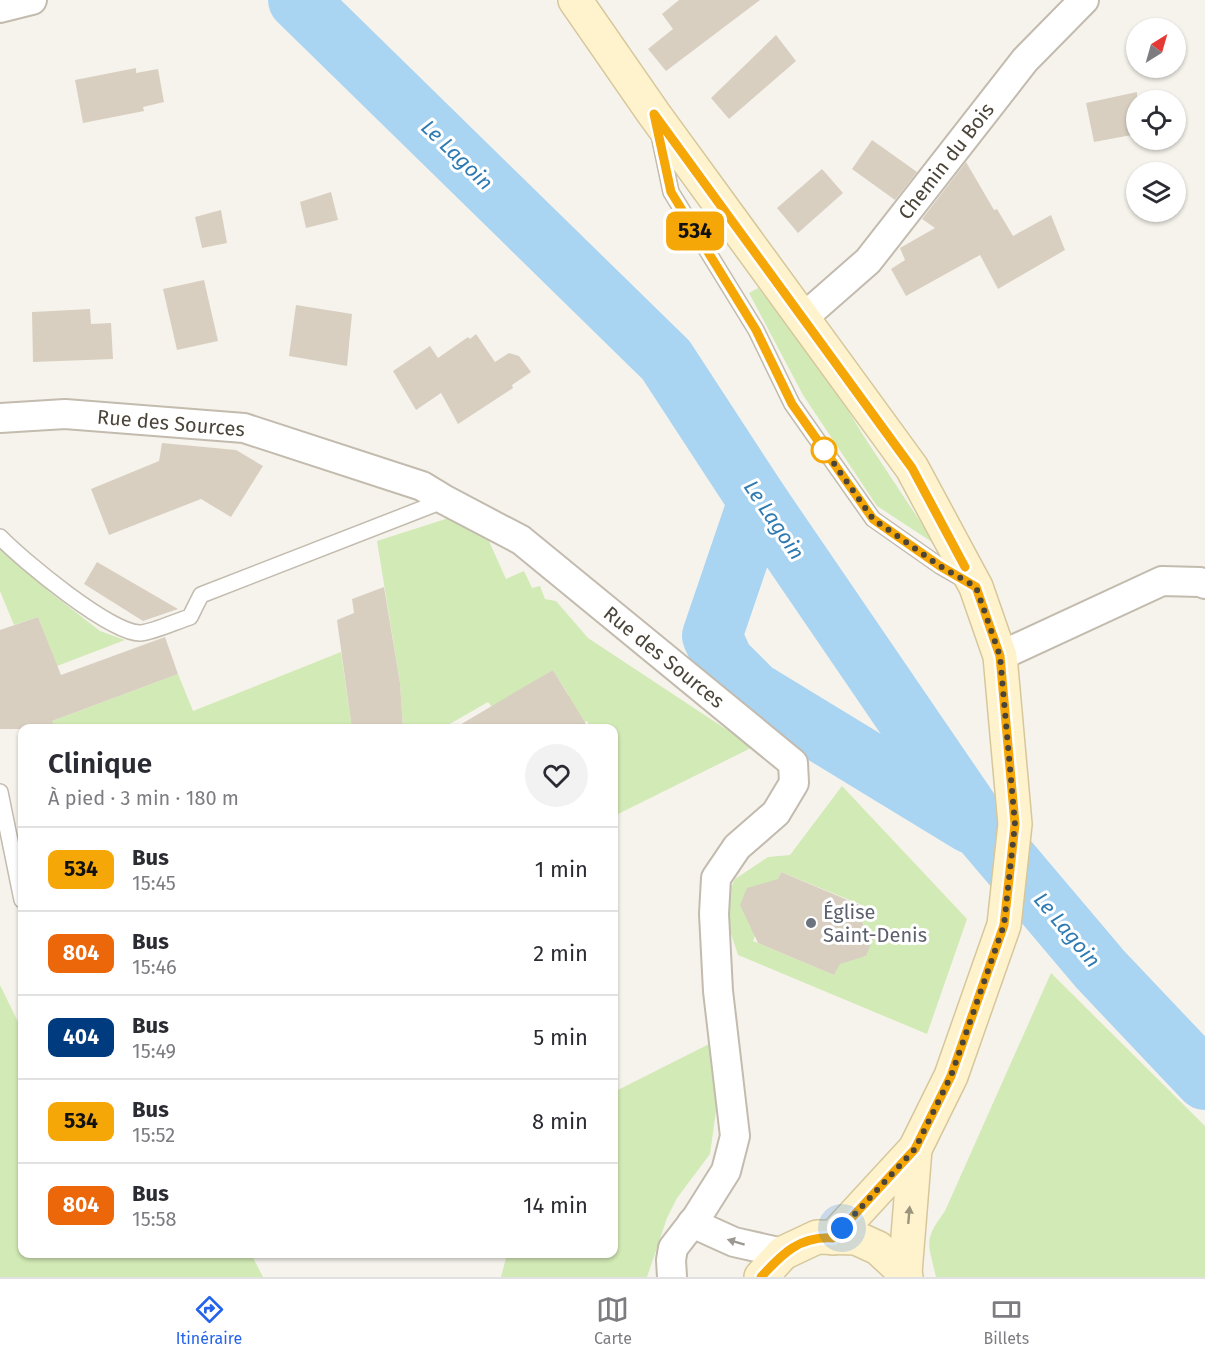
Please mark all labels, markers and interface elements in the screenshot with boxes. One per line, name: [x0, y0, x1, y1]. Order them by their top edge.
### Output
north arrow: [1126, 18, 1186, 78]
map controls: [1126, 18, 1186, 222]
button: locate: [1126, 90, 1186, 150]
street label: Chemin du Bois: [893, 98, 999, 224]
water label: Le Lagoin: [416, 114, 498, 196]
button: layers: [1126, 162, 1186, 222]
line badge: 534: [660, 212, 730, 250]
text: 534: [678, 218, 712, 244]
street label: Rue des Sources: [96, 405, 246, 441]
unlabelled marker: [811, 437, 837, 463]
water label: Le Lagoin: [738, 475, 810, 565]
street label: Rue des Sources: [599, 601, 729, 713]
button: heart: [525, 744, 588, 807]
text: Clinique: [48, 747, 152, 780]
text: À pied · 3 min · 180 m: [48, 786, 239, 810]
text: Bus: [132, 844, 169, 871]
text: 534: [64, 856, 98, 882]
text: 1 min: [535, 856, 588, 883]
text: 15:45: [132, 871, 176, 895]
water label: Le Lagoin: [1028, 887, 1106, 973]
place label: Église Saint-Denis: [823, 900, 927, 947]
marker: Église Saint-Denis: [804, 916, 818, 930]
text: Bus: [132, 928, 169, 955]
text: 804: [63, 940, 99, 966]
text: 2 min: [533, 940, 588, 967]
text: 15:46: [132, 955, 177, 979]
text: Bus: [132, 1012, 169, 1039]
text: 404: [63, 1024, 99, 1050]
text: 5 min: [533, 1024, 588, 1051]
text: 15:49: [132, 1039, 176, 1063]
text: Bus: [132, 1096, 169, 1123]
text: 534: [64, 1108, 98, 1134]
text: 8 min: [532, 1108, 588, 1135]
text: 15:52: [132, 1123, 175, 1147]
text: Bus: [132, 1180, 169, 1207]
text: 804: [63, 1192, 99, 1218]
text: 14 min: [523, 1192, 588, 1219]
one-way arrow: [904, 1205, 914, 1224]
text: 15:58: [132, 1207, 177, 1231]
your location: [827, 1213, 857, 1243]
one-way arrow: [727, 1237, 745, 1246]
tab: Itinéraire: [176, 1293, 242, 1348]
tab: Carte: [594, 1293, 632, 1348]
tab: Billets: [984, 1293, 1029, 1348]

